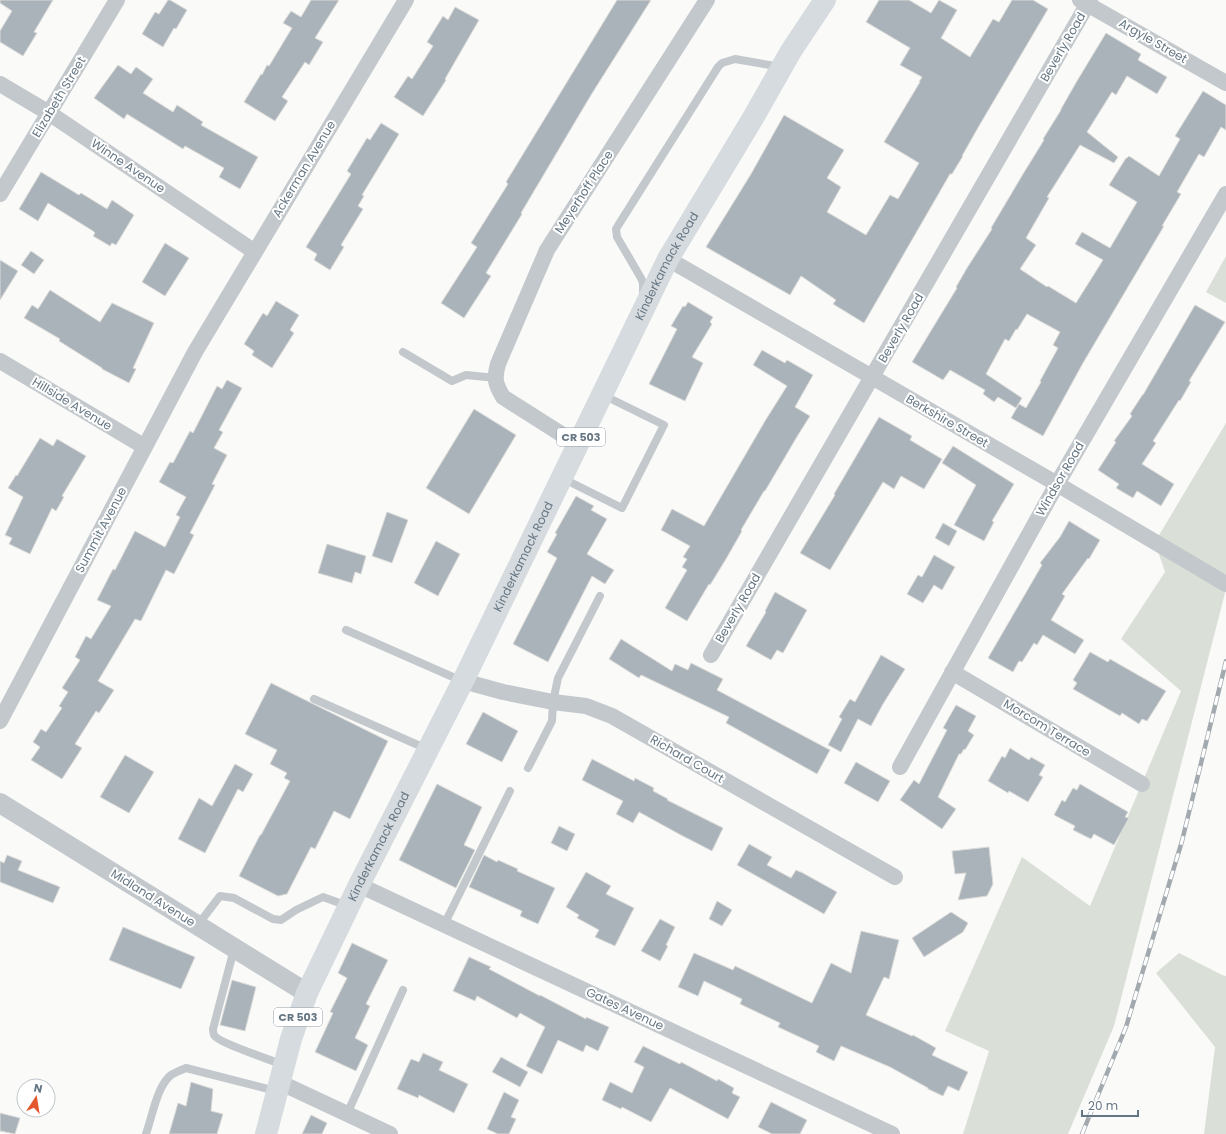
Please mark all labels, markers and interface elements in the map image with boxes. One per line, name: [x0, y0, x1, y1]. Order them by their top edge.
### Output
street label: Beverly Road: [1036, 9, 1089, 85]
street label: Argyle Street: [1116, 14, 1190, 67]
street label: Elizabeth Street: [28, 53, 89, 140]
street label: Ackerman Avenue: [268, 117, 339, 220]
street label: Winne Avenue: [88, 135, 169, 197]
street label: Meyerhoff Place: [550, 147, 617, 236]
street label: Kinderkamack Road: [631, 209, 702, 323]
street label: Beverly Road: [874, 290, 927, 366]
street label: Hillside Avenue: [29, 373, 115, 434]
street label: Berkshire Street: [903, 390, 992, 451]
road number: CR 503: [557, 428, 605, 446]
street label: Windsor Road: [1031, 438, 1088, 519]
street label: Summit Avenue: [71, 484, 130, 576]
street label: Kinderkamack Road: [489, 498, 557, 614]
street label: Beverly Road: [711, 570, 764, 646]
street label: Morcom Terrace: [1001, 695, 1094, 760]
street label: Richard Court: [647, 731, 727, 787]
street label: Kinderkamack Road: [343, 789, 413, 904]
street label: Midland Avenue: [108, 865, 199, 930]
street label: Gates Avenue: [584, 983, 667, 1034]
road number: CR 503: [274, 1008, 322, 1026]
north arrow: [16, 1078, 56, 1118]
text: N: [32, 1080, 44, 1097]
scale bar: [1082, 1092, 1138, 1118]
text: 20 m: [1088, 1097, 1118, 1114]

